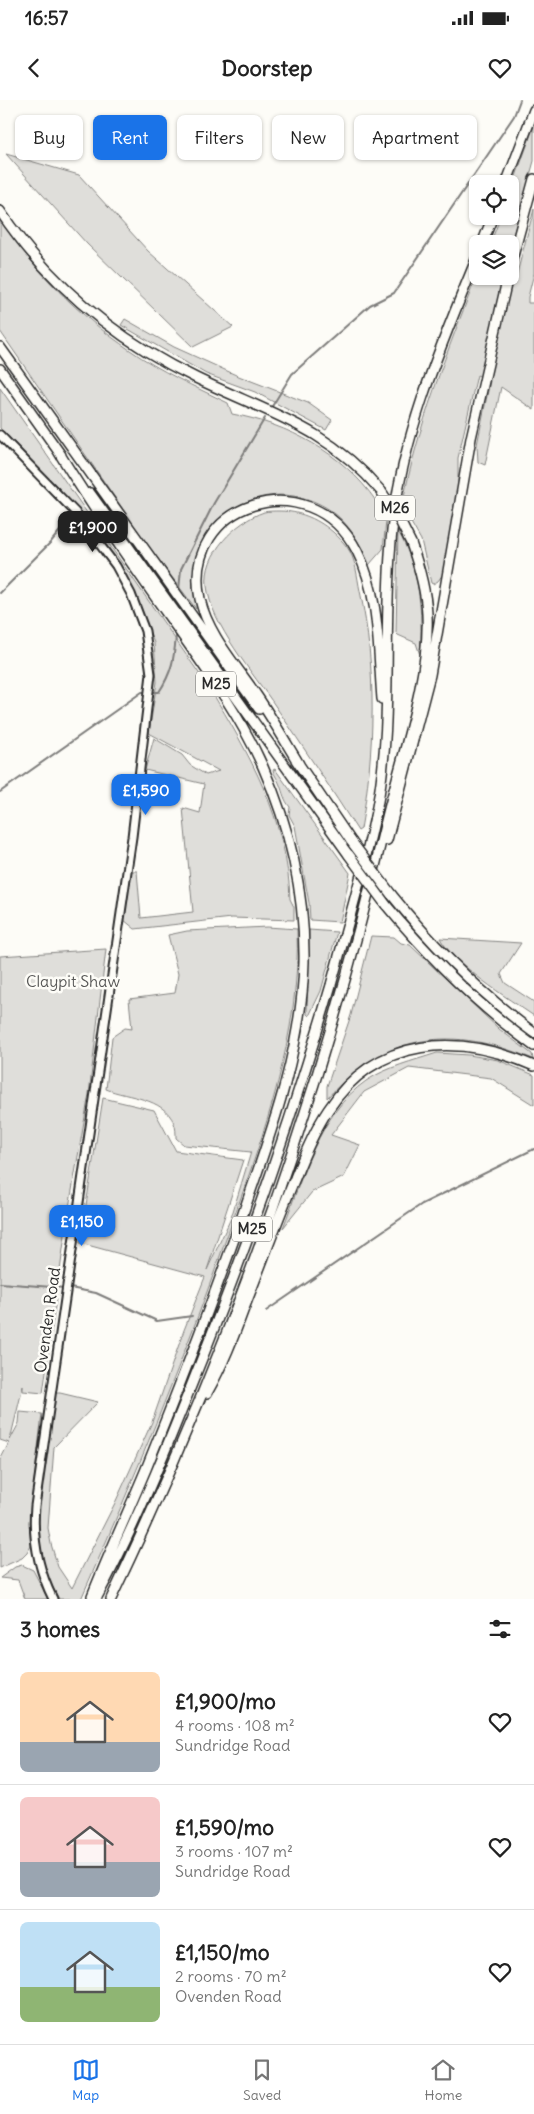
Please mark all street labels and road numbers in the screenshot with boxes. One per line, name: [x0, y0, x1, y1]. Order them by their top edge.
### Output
road number: M26: [375, 496, 415, 520]
road number: M25: [196, 672, 236, 696]
road number: M25: [232, 1216, 272, 1242]
street label: Ovenden Road: [30, 1266, 64, 1374]

